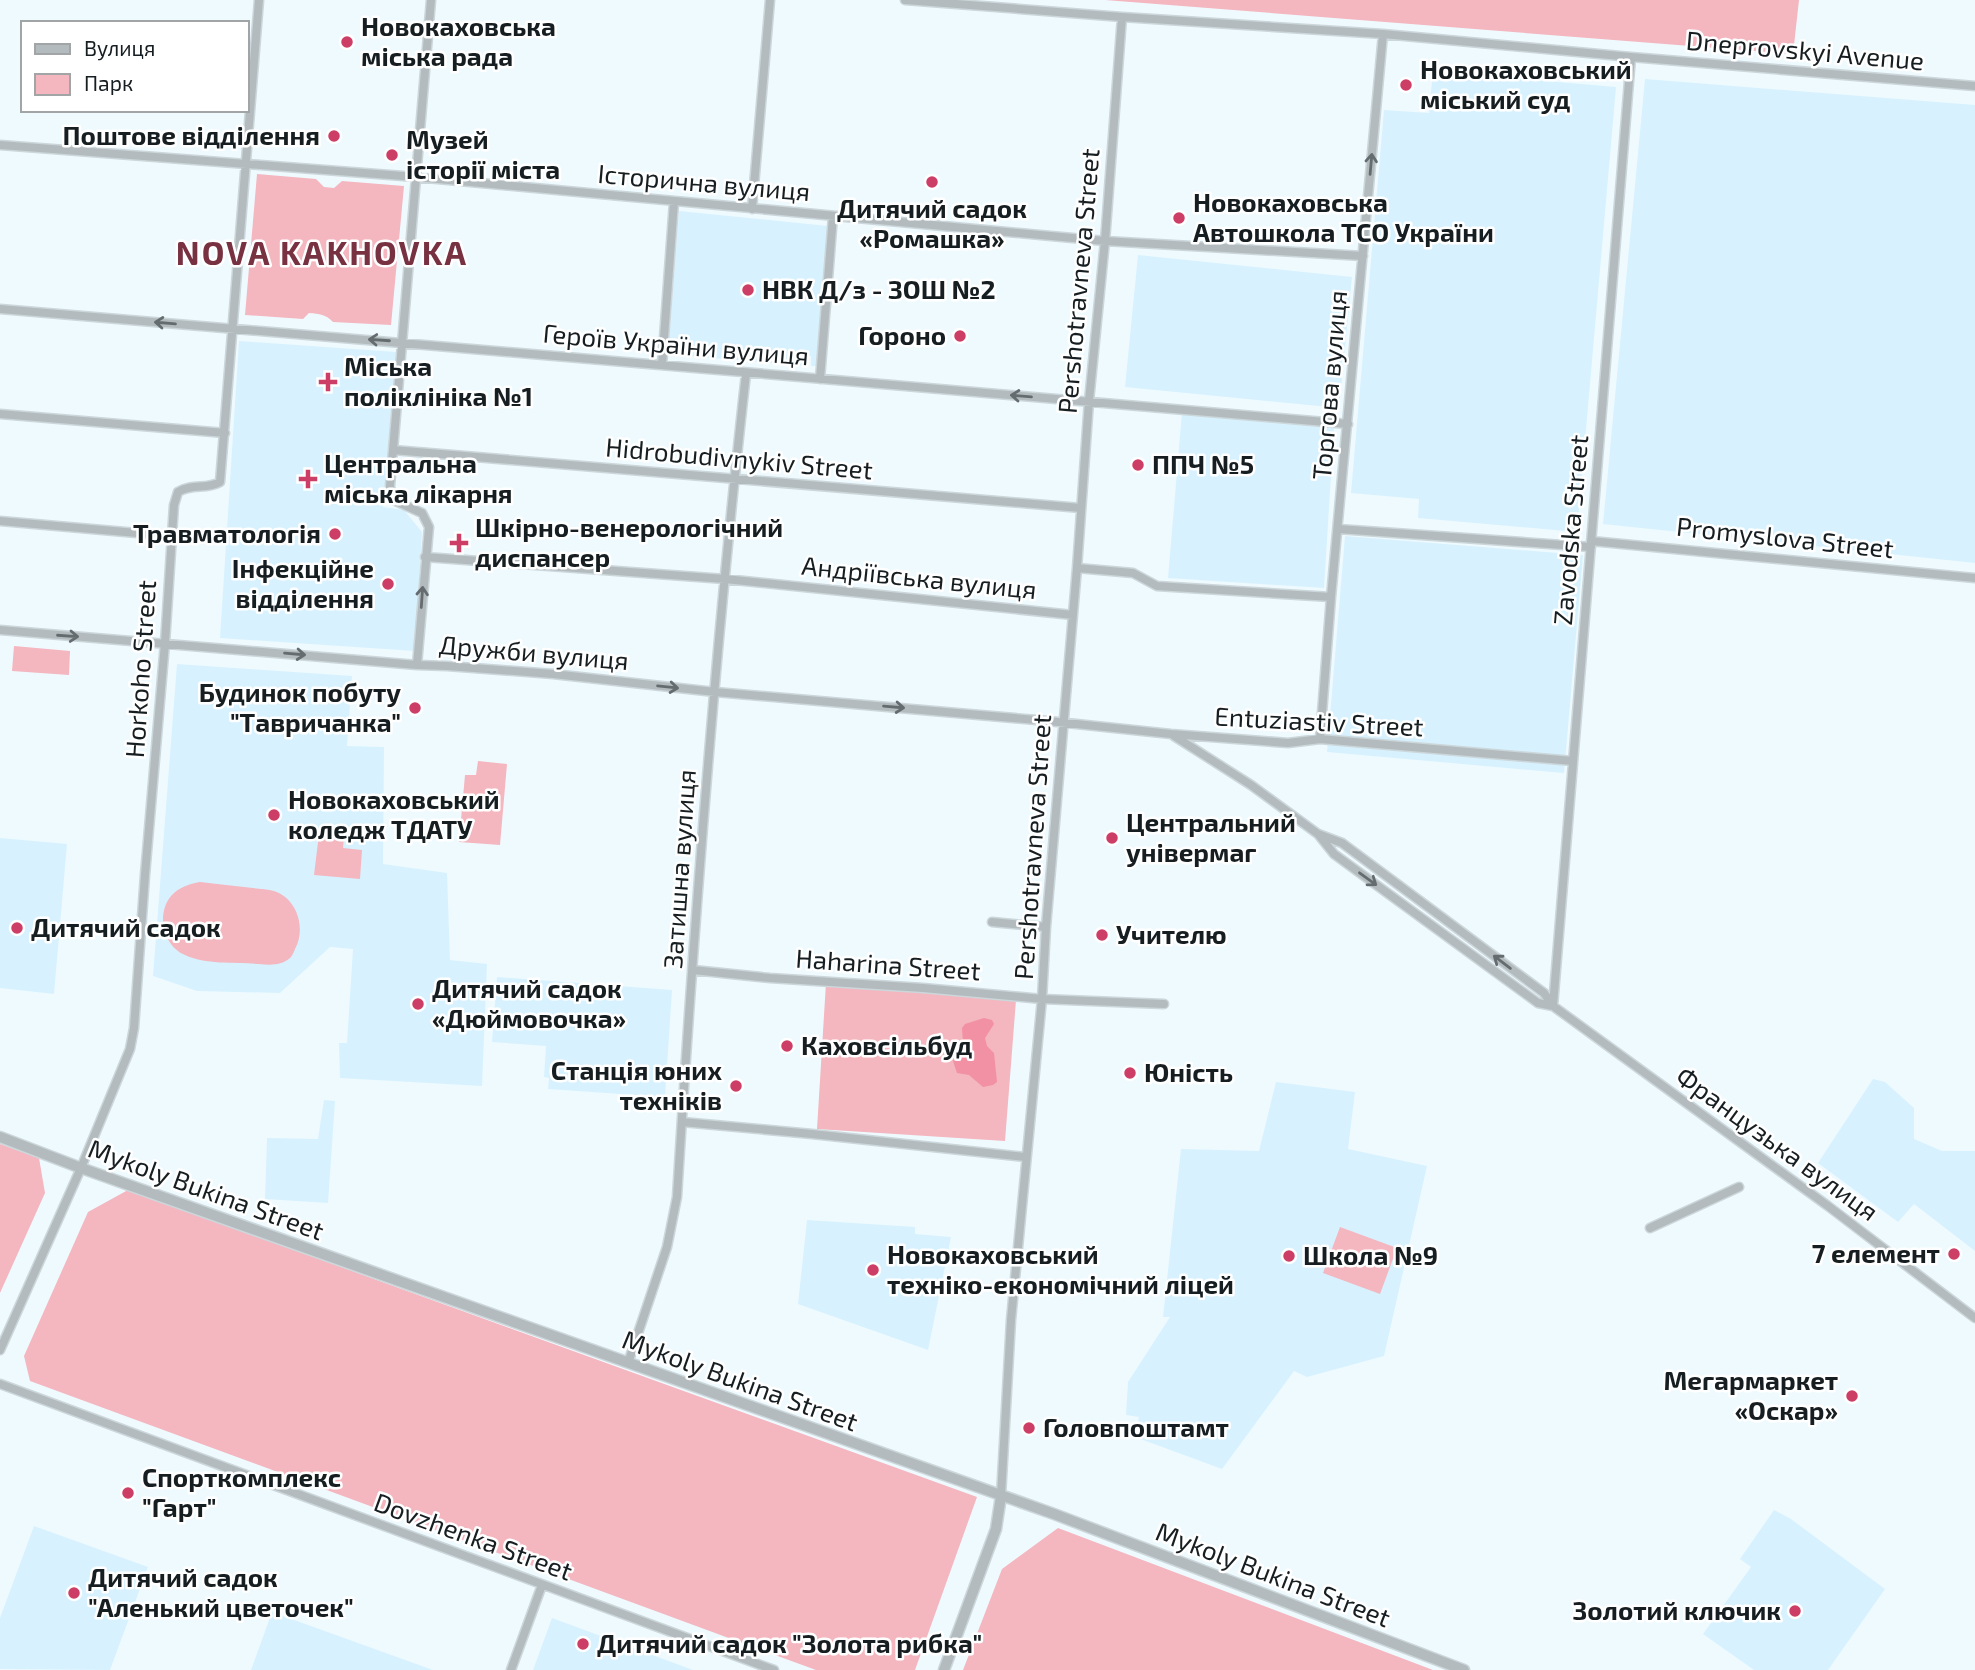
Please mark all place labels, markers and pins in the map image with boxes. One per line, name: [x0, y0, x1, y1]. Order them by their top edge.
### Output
place label: Новокаховська міська рада: [361, 10, 556, 71]
marker: Новокаховська міська рада: [339, 34, 355, 50]
place label: Новокаховський міський суд: [1420, 53, 1632, 114]
marker: Новокаховський міський суд: [1398, 77, 1414, 93]
place label: Поштове відділення: [62, 119, 320, 150]
place label: Музей історії міста: [406, 123, 560, 184]
marker: Поштове відділення: [326, 128, 342, 144]
marker: Музей історії міста: [384, 147, 400, 163]
marker: Дитячий садок «Ромашка»: [924, 174, 940, 190]
place label: Новокаховська Автошкола ТСО України: [1193, 186, 1494, 247]
place label: Дитячий садок «Ромашка»: [837, 192, 1027, 253]
marker: Новокаховська Автошкола ТСО України: [1171, 210, 1187, 226]
place label: НВК Д/з - ЗОШ №2: [762, 273, 996, 304]
marker: НВК Д/з - ЗОШ №2: [740, 282, 756, 298]
place label: Гороно: [858, 319, 946, 350]
marker: Гороно: [952, 328, 968, 344]
place label: Міська поліклініка №1: [344, 350, 533, 411]
marker: Міська поліклініка №1: [318, 372, 338, 392]
place label: Центральна міська лікарня: [324, 447, 513, 508]
place label: ППЧ №5: [1152, 448, 1254, 479]
marker: ППЧ №5: [1130, 457, 1146, 473]
marker: Центральна міська лікарня: [298, 469, 318, 489]
place label: Шкірно-венерологічний диспансер: [475, 511, 783, 572]
place label: Травматологія: [133, 517, 321, 548]
marker: Травматологія: [327, 526, 343, 542]
marker: Шкірно-венерологічний диспансер: [449, 533, 469, 553]
place label: Інфекційне відділення: [232, 552, 374, 613]
marker: Інфекційне відділення: [380, 576, 396, 592]
place label: Будинок побуту "Тавричанка": [199, 676, 401, 737]
marker: Будинок побуту "Тавричанка": [407, 700, 423, 716]
place label: Новокаховський коледж ТДАТУ: [288, 783, 500, 844]
place label: Центральний універмаг: [1126, 806, 1296, 867]
marker: Новокаховський коледж ТДАТУ: [266, 807, 282, 823]
marker: Центральний універмаг: [1104, 830, 1120, 846]
place label: Дитячий садок: [31, 911, 221, 942]
place label: Учителю: [1116, 918, 1227, 949]
marker: Дитячий садок: [9, 920, 25, 936]
marker: Учителю: [1094, 927, 1110, 943]
place label: Дитячий садок «Дюймовочка»: [432, 972, 626, 1033]
marker: Дитячий садок «Дюймовочка»: [410, 996, 426, 1012]
place label: Каховсільбуд: [801, 1029, 972, 1060]
marker: Каховсільбуд: [779, 1038, 795, 1054]
place label: Станція юних техніків: [551, 1054, 722, 1115]
place label: Юність: [1144, 1056, 1233, 1087]
marker: Юність: [1122, 1065, 1138, 1081]
marker: Станція юних техніків: [728, 1078, 744, 1094]
place label: 7 елемент: [1812, 1237, 1940, 1268]
place label: Новокаховський техніко-економічний ліцей: [887, 1238, 1234, 1299]
place label: Школа №9: [1303, 1239, 1438, 1270]
marker: 7 елемент: [1946, 1246, 1962, 1262]
marker: Школа №9: [1281, 1248, 1297, 1264]
marker: Новокаховський техніко-економічний ліцей: [865, 1262, 881, 1278]
place label: Мегармаркет «Оскар»: [1663, 1364, 1838, 1425]
marker: Мегармаркет «Оскар»: [1844, 1388, 1860, 1404]
place label: Головпоштамт: [1043, 1411, 1229, 1442]
marker: Головпоштамт: [1021, 1420, 1037, 1436]
place label: Спорткомплекс "Гарт": [142, 1461, 341, 1522]
marker: Спорткомплекс "Гарт": [120, 1485, 136, 1501]
place label: Дитячий садок "Аленький цветочек": [88, 1561, 354, 1622]
marker: Дитячий садок "Аленький цветочек": [66, 1585, 82, 1601]
place label: Золотий ключик: [1573, 1594, 1781, 1625]
marker: Золотий ключик: [1787, 1603, 1803, 1619]
place label: Дитячий садок "Золота рибка": [597, 1627, 982, 1658]
marker: Дитячий садок "Золота рибка": [575, 1636, 591, 1652]

